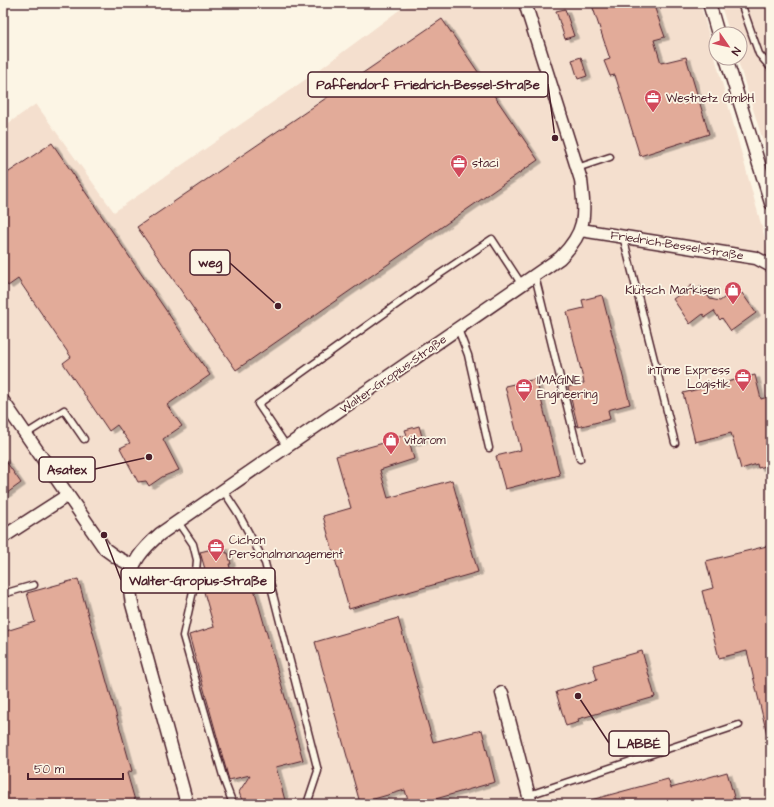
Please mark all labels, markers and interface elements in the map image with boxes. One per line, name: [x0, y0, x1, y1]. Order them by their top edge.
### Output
north arrow: [708, 26, 748, 66]
text: N: [728, 44, 744, 58]
callout: Paffendorf Friedrich-Bessel-Straße: [308, 72, 548, 97]
text: Paffendorf Friedrich-Bessel-Straße: [316, 76, 540, 94]
office icon: Westnetz GmbH: [643, 88, 663, 113]
place label: Westnetz GmbH: [666, 90, 754, 107]
office icon: staci: [449, 153, 469, 178]
place label: staci: [472, 155, 499, 172]
street label: Friedrich-Bessel-Straße: [609, 227, 745, 264]
callout: weg: [190, 250, 230, 275]
text: weg: [198, 254, 222, 274]
shop icon: Klütsch Markisen: [723, 280, 743, 305]
place label: Klütsch Markisen: [625, 282, 720, 299]
street label: Walter-Gropius-Straße: [336, 331, 451, 418]
place label: inTime Express Logistik: [648, 362, 731, 394]
office icon: inTime Express Logistik: [733, 367, 753, 392]
place label: IMAGINE Engineering: [537, 372, 598, 404]
office icon: IMAGINE Engineering: [514, 377, 534, 402]
shop icon: vitarom: [381, 430, 401, 455]
place label: vitarom: [404, 432, 446, 449]
callout: Asatex: [39, 457, 95, 482]
text: Asatex: [47, 461, 88, 479]
place label: Cichon Personalmanagement: [229, 532, 344, 564]
office icon: Cichon Personalmanagement: [206, 537, 226, 562]
callout: Walter-Gropius-Straße: [121, 568, 275, 593]
text: Walter-Gropius-Straße: [128, 572, 267, 591]
callout: LABBÉ: [609, 731, 669, 756]
text: LABBÉ: [617, 735, 661, 753]
scale bar: [28, 755, 123, 781]
text: 50 m: [34, 761, 65, 778]

